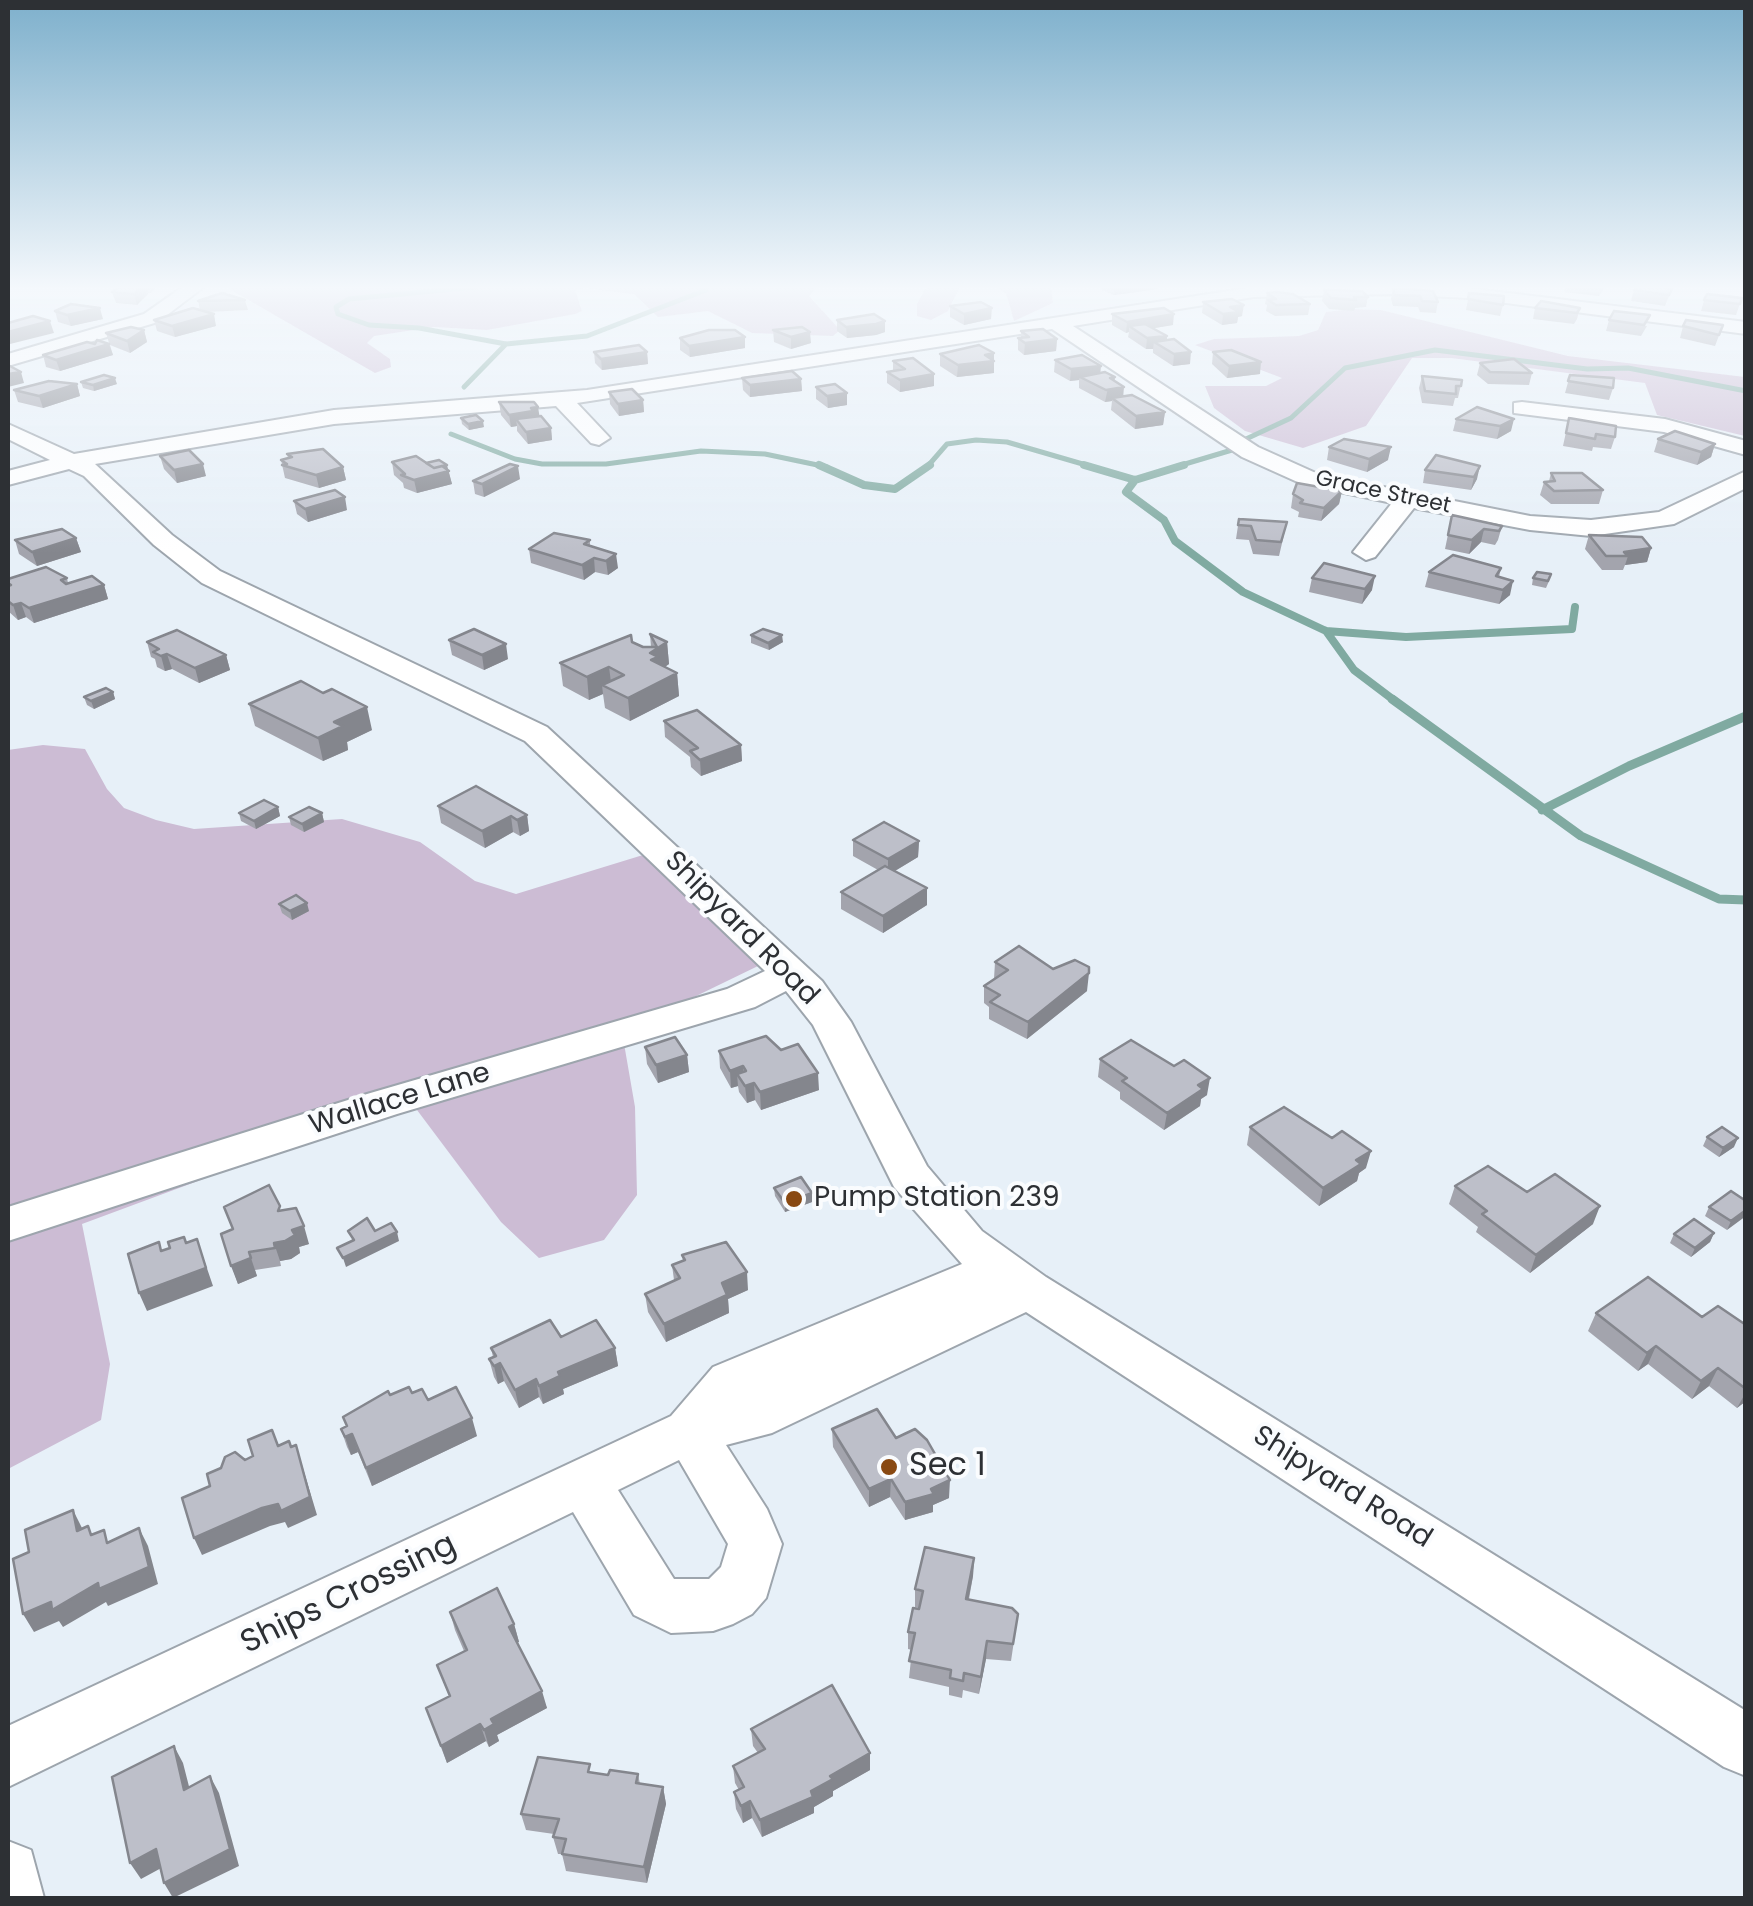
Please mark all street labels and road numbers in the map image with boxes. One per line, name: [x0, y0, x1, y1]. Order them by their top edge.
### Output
street label: Grace Street: [1313, 466, 1453, 520]
street label: Shipyard Road: [657, 845, 825, 1013]
street label: Wallace Lane: [306, 1057, 494, 1143]
street label: Shipyard Road: [1246, 1420, 1438, 1556]
street label: Ships Crossing: [235, 1526, 463, 1664]

